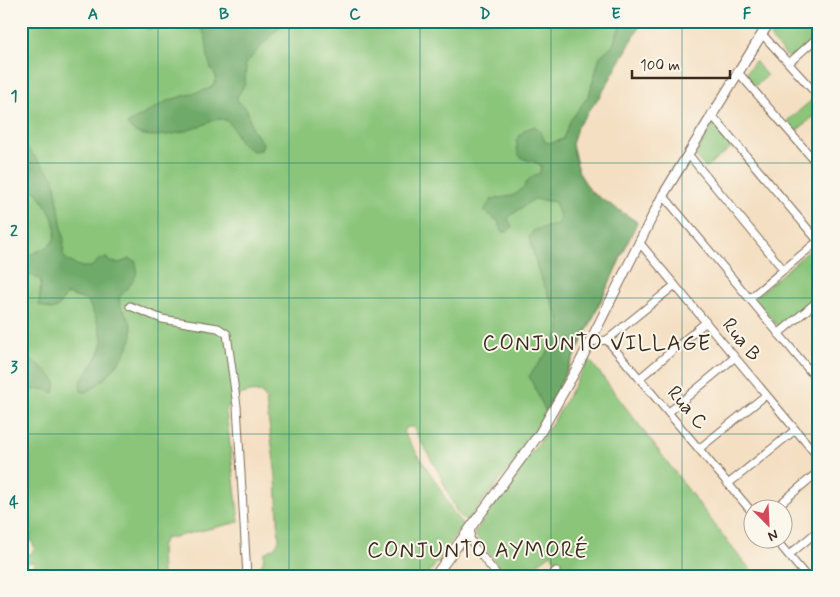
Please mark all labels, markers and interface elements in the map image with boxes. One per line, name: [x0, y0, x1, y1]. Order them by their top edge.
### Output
text: A: [88, 4, 98, 25]
text: B: [219, 4, 229, 25]
text: C: [349, 4, 361, 25]
text: D: [479, 4, 491, 25]
text: E: [611, 4, 621, 25]
text: F: [743, 4, 752, 25]
scale bar: [632, 48, 730, 80]
text: 100 m: [640, 56, 680, 76]
text: 1: [10, 86, 18, 107]
text: 2: [10, 221, 18, 242]
street label: Rua B: [715, 313, 767, 367]
district label: CONJUNTO VILLAGE: [483, 330, 711, 358]
text: 3: [10, 357, 18, 378]
street label: Rua C: [660, 380, 714, 436]
text: 4: [9, 492, 19, 513]
north arrow: [742, 500, 792, 550]
text: N: [765, 525, 781, 545]
district label: CONJUNTO AYMORÉ: [367, 536, 589, 565]

